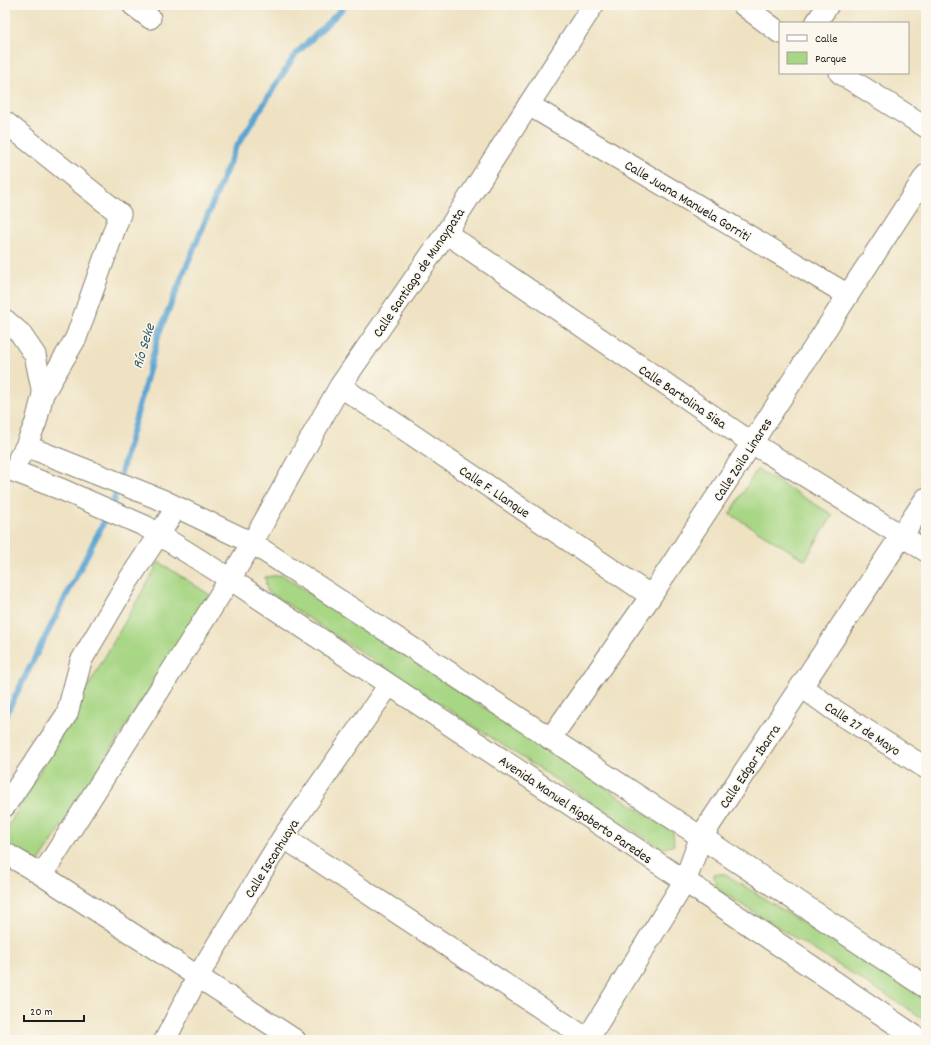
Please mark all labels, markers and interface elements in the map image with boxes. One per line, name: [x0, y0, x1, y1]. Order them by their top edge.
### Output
legend: [779, 22, 909, 74]
text: Calle: [815, 31, 838, 48]
text: Parque: [815, 51, 846, 68]
street label: Calle Juana Manuela Gorriti: [620, 156, 754, 248]
street label: Calle Santiago de Munaypata: [369, 204, 471, 342]
water label: Río Seke: [128, 320, 163, 372]
street label: Calle Bartolina Sisa: [634, 361, 730, 435]
street label: Calle Zoilo Linares: [709, 414, 778, 506]
street label: Calle F. Llanque: [454, 461, 533, 524]
street label: Calle 27 de Mayo: [820, 698, 904, 762]
street label: Calle Edgar Ibarra: [715, 721, 786, 813]
street label: Avenida Manuel Rigoberto Paredes: [494, 752, 656, 870]
street label: Calle Iscanhuaya: [240, 815, 305, 902]
scale bar: [24, 997, 84, 1023]
text: 20 m: [30, 1004, 53, 1021]

